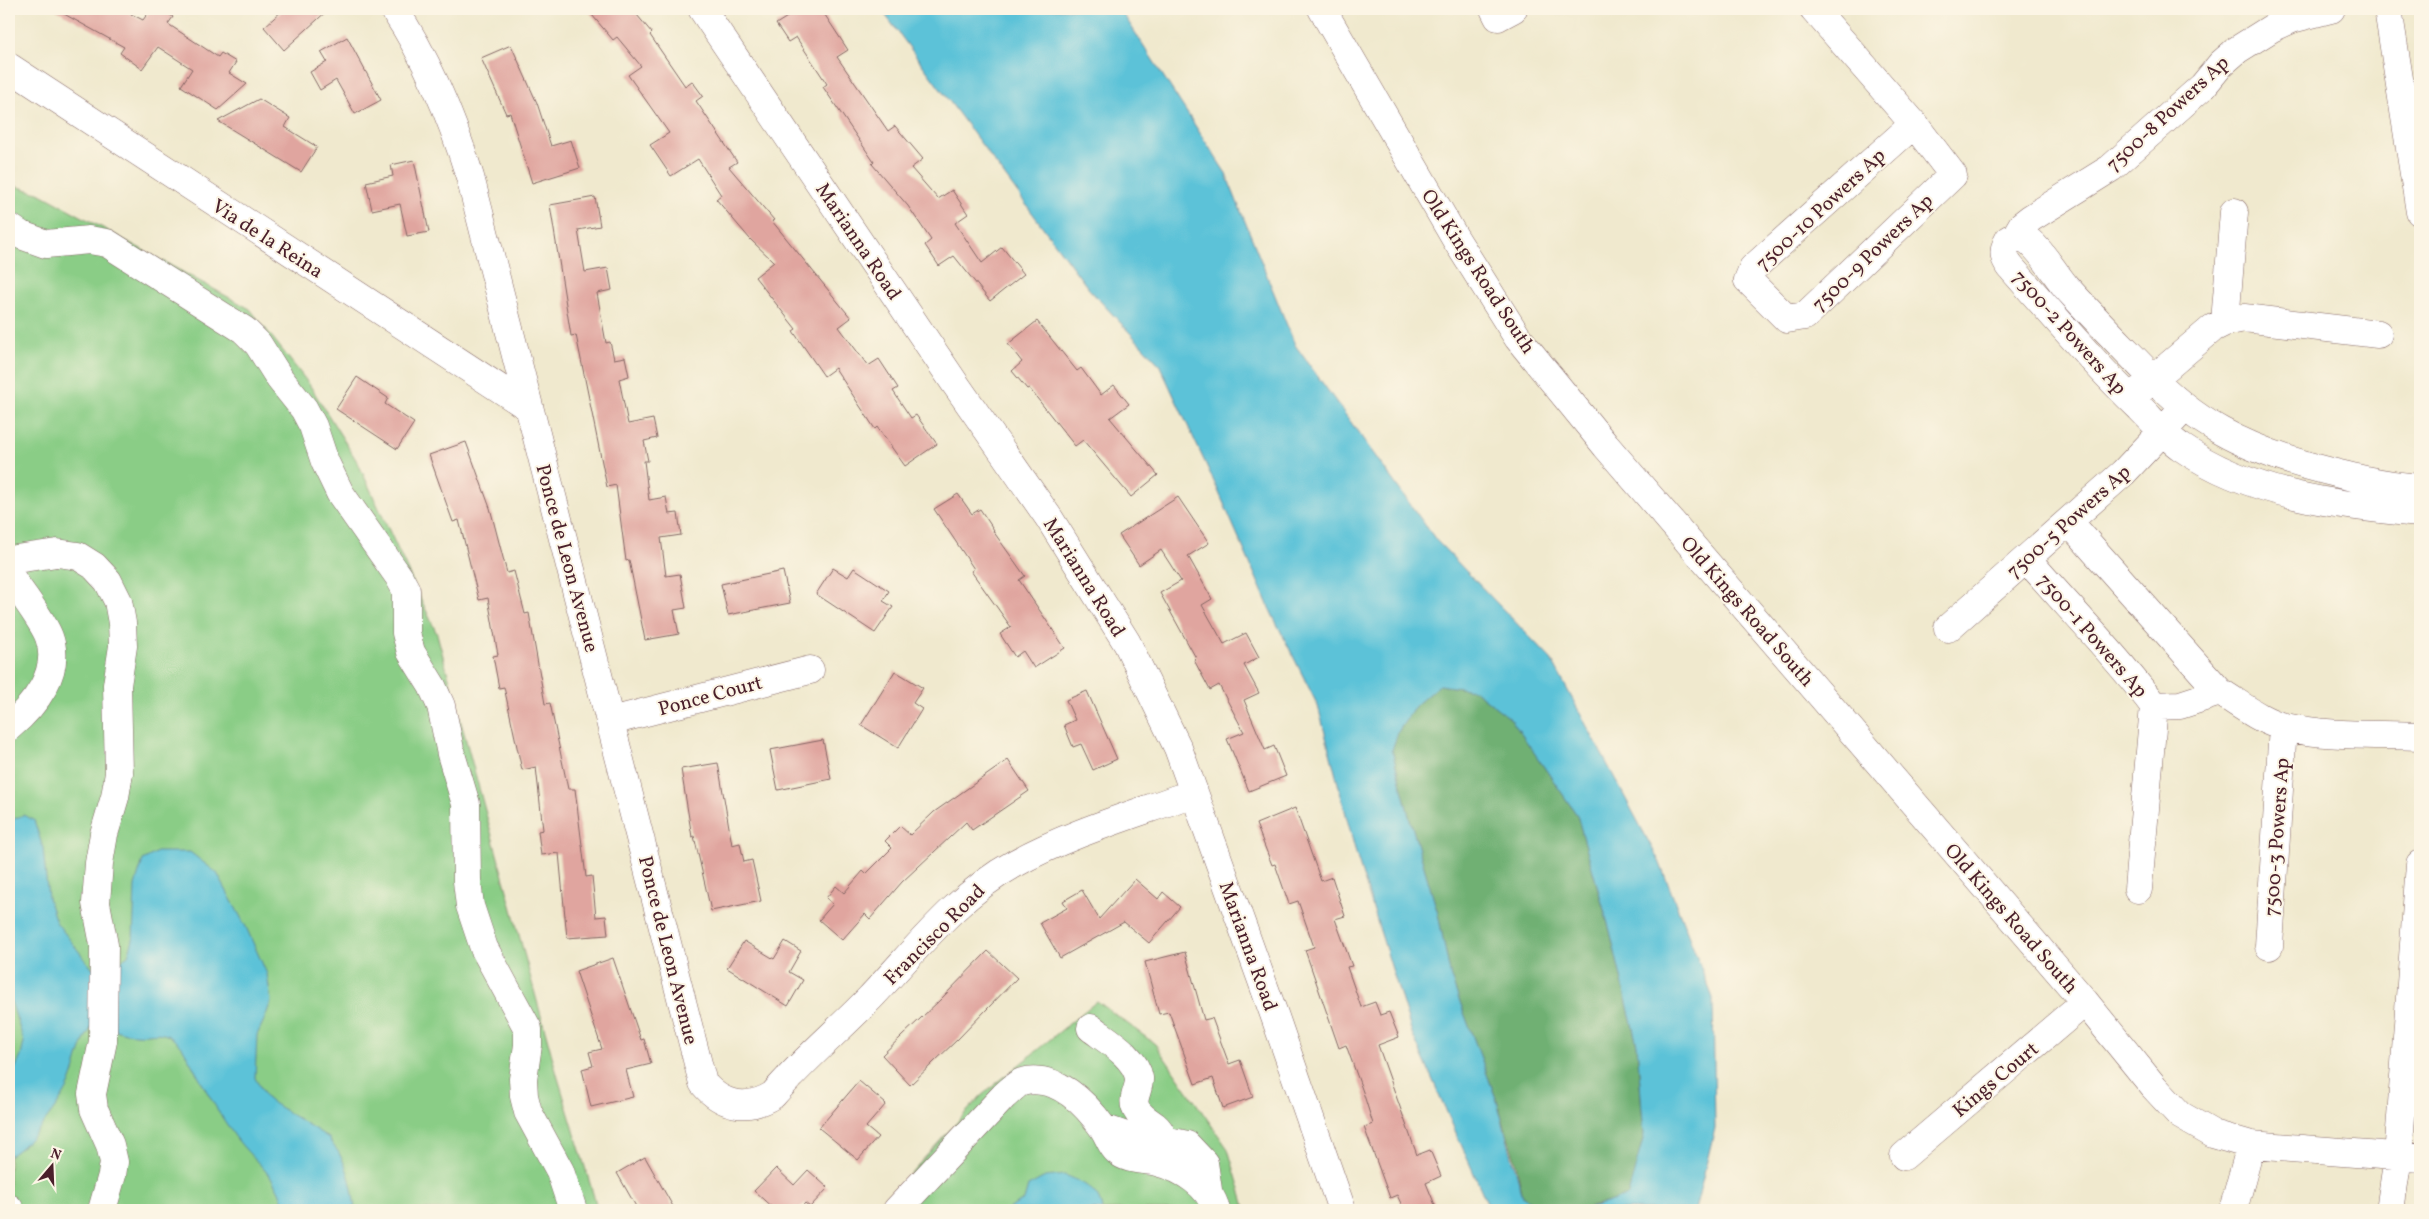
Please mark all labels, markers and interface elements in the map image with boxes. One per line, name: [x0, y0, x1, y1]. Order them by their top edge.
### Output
street label: 7500-8 Powers Ap: [2101, 50, 2236, 179]
street label: 7500-10 Powers Ap: [1750, 143, 1892, 278]
street label: Marianna Road: [808, 178, 907, 306]
street label: Old Kings Road South: [1414, 184, 1541, 360]
street label: 7500-9 Powers Ap: [1807, 188, 1940, 319]
street label: Via de la Reina: [206, 193, 328, 286]
street label: 7500-2 Powers Ap: [2005, 265, 2132, 402]
street label: 7500-5 Powers Ap: [2001, 459, 2137, 586]
street label: Ponce de Leon Avenue: [527, 461, 605, 656]
street label: Marianna Road: [1035, 513, 1131, 643]
street label: Old Kings Road South: [1673, 531, 1820, 694]
street label: 7500-1 Powers Ap: [2030, 568, 2153, 704]
street label: Ponce Court: [655, 670, 766, 724]
street label: 7500-3 Powers Ap: [2258, 757, 2297, 917]
street label: Old Kings Road South: [1937, 838, 2084, 1001]
street label: Ponce de Leon Avenue: [630, 853, 704, 1048]
street label: Francisco Road: [878, 878, 992, 992]
street label: Marianna Road: [1211, 878, 1284, 1015]
street label: Kings Court: [1947, 1036, 2045, 1125]
north arrow: [28, 1142, 78, 1192]
text: N: [48, 1144, 64, 1166]

